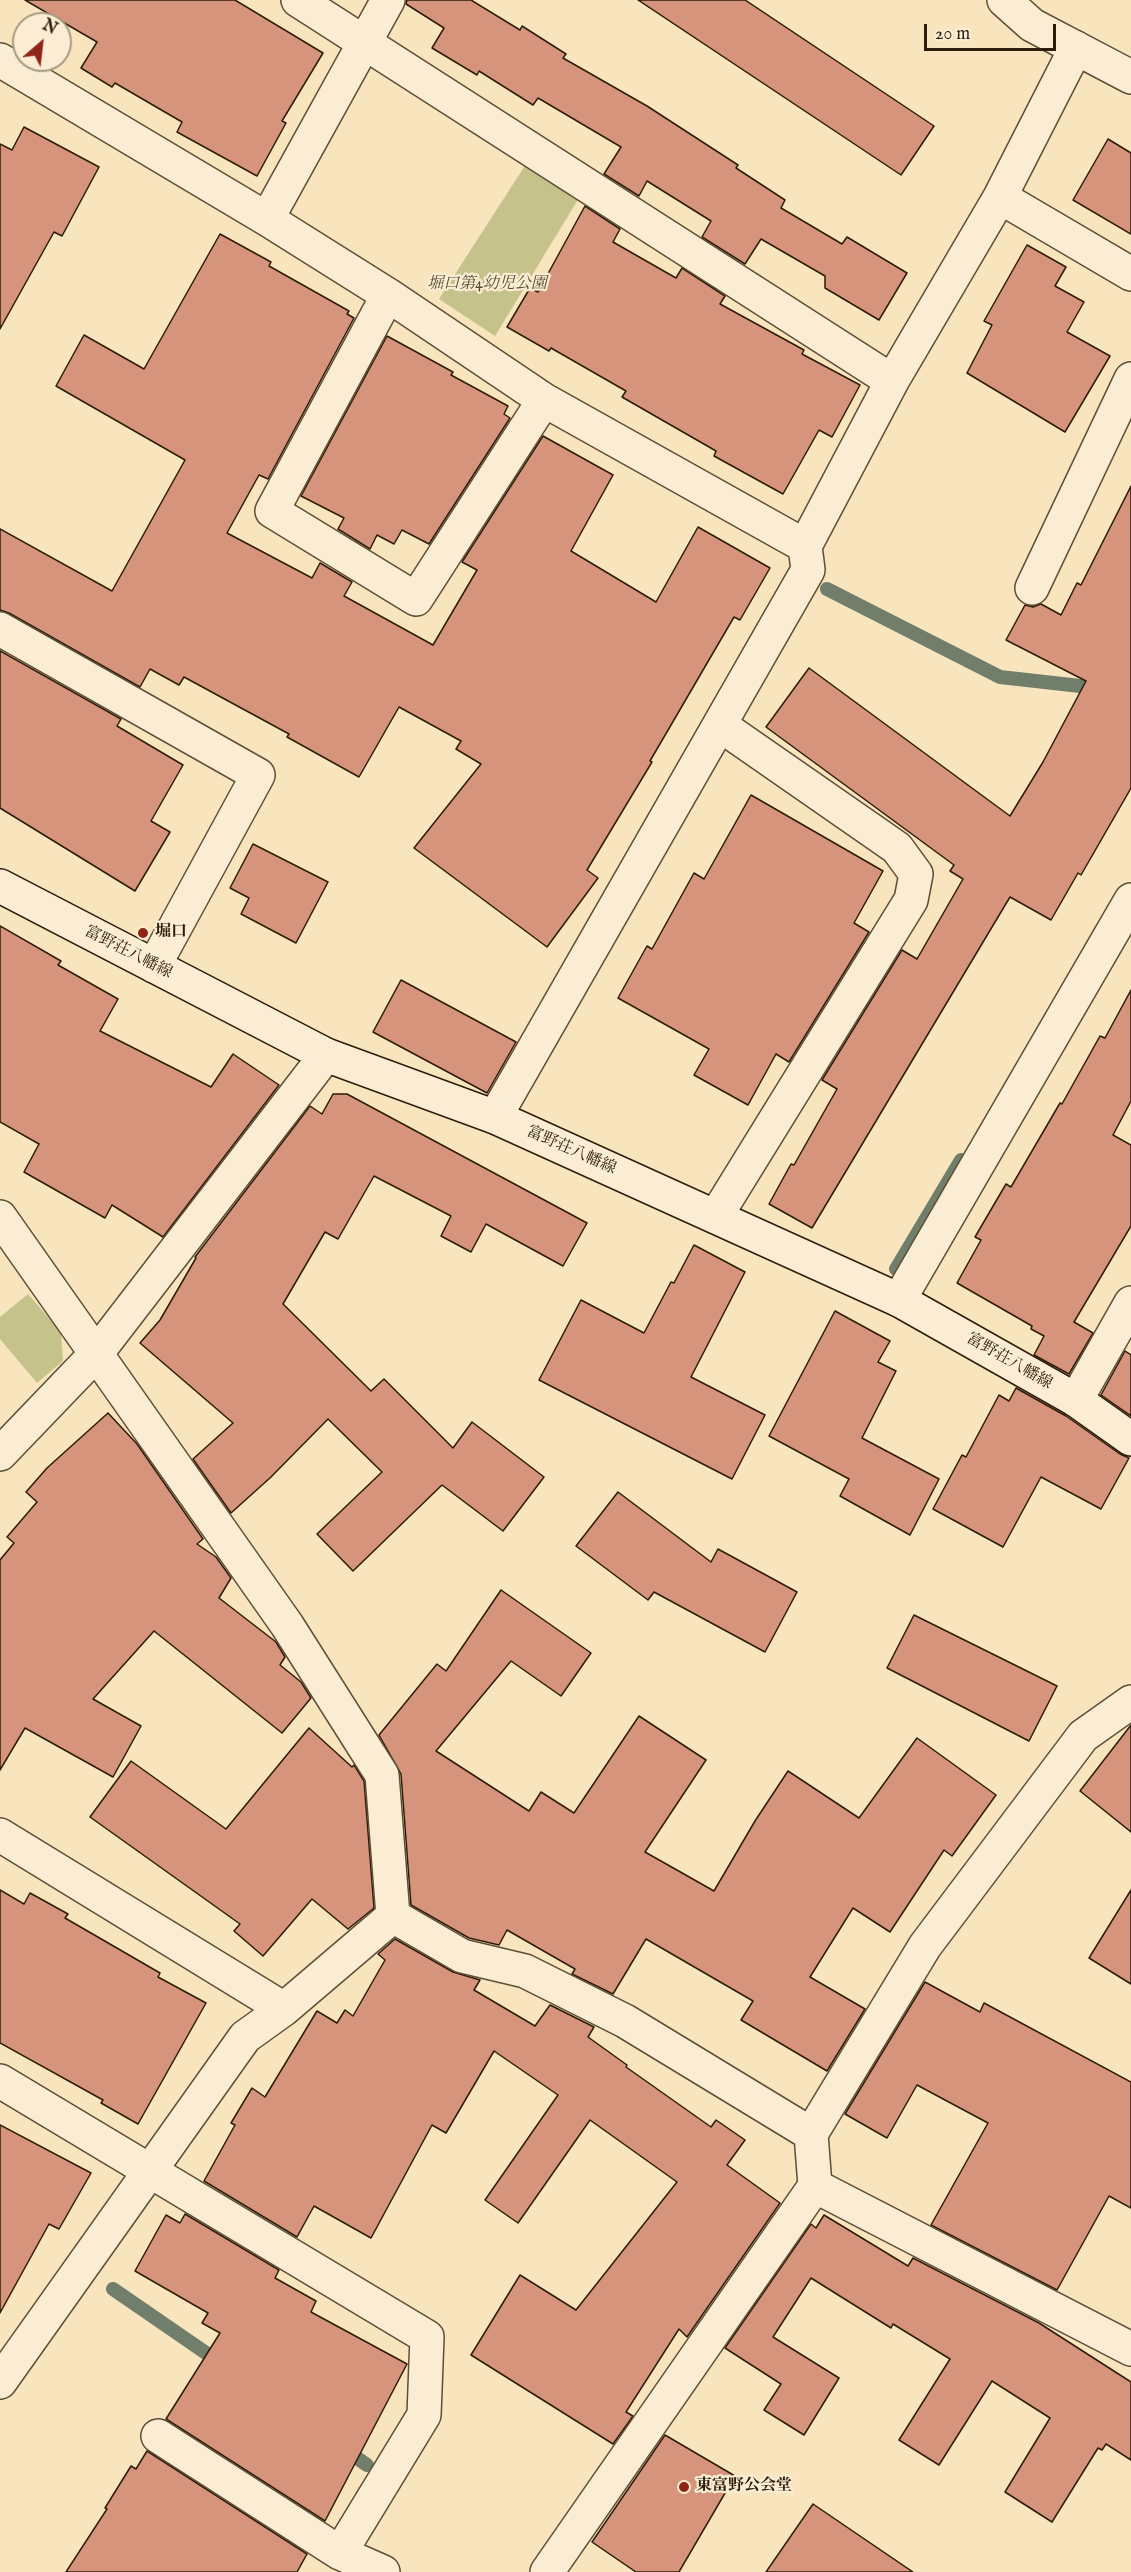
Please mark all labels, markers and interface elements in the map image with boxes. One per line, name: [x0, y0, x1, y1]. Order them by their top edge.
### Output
north arrow: [12, 12, 72, 72]
scale bar: [927, 12, 1059, 50]
text: N: [39, 16, 60, 40]
text: 20 m: [935, 23, 970, 46]
park label: 堀口第4幼児公園: [427, 275, 547, 295]
street label: 富野荘八幡線: [81, 923, 175, 983]
place label: 堀口: [155, 923, 187, 943]
marker: 堀口: [136, 926, 150, 940]
street label: 富野荘八幡線: [523, 1123, 619, 1179]
street label: 富野荘八幡線: [963, 1330, 1055, 1394]
place label: 東富野公会堂: [696, 2477, 792, 2497]
marker: 東富野公会堂: [677, 2480, 691, 2494]

